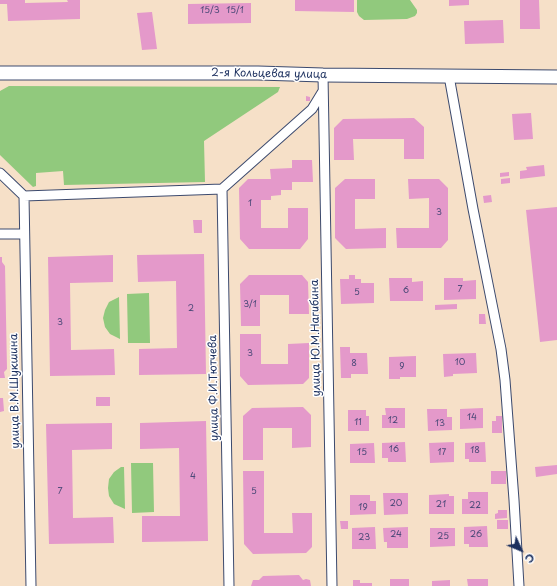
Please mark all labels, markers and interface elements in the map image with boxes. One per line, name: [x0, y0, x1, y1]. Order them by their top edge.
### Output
house number: 15/3: [200, 6, 220, 16]
house number: 15/1: [226, 6, 244, 16]
street label: 2-я Кольцевая улица: [211, 66, 327, 82]
house number: 1: [248, 199, 252, 209]
house number: 3: [436, 208, 442, 218]
street label: улица Ю.М.Нагибина: [308, 279, 324, 397]
house number: 7: [457, 285, 463, 295]
house number: 6: [403, 286, 409, 296]
house number: 5: [354, 288, 360, 298]
house number: 3/1: [243, 300, 257, 310]
house number: 2: [188, 304, 194, 314]
house number: 3: [57, 318, 63, 328]
street label: улица В.М.Шукшина: [7, 333, 23, 449]
street label: улица Ф.И.Тютчева: [206, 335, 222, 441]
house number: 3: [247, 349, 253, 359]
house number: 10: [455, 358, 465, 368]
house number: 8: [351, 359, 357, 369]
house number: 9: [399, 362, 405, 372]
house number: 14: [467, 413, 477, 423]
house number: 12: [388, 416, 398, 426]
house number: 11: [354, 418, 362, 428]
house number: 13: [435, 419, 445, 429]
house number: 16: [389, 445, 399, 455]
house number: 18: [470, 446, 480, 456]
house number: 15: [357, 448, 367, 458]
house number: 17: [438, 448, 446, 458]
house number: 4: [190, 472, 196, 482]
house number: 7: [57, 487, 63, 497]
house number: 5: [251, 487, 257, 497]
house number: 20: [390, 499, 402, 509]
house number: 21: [436, 500, 446, 510]
house number: 22: [469, 501, 481, 511]
house number: 19: [358, 503, 368, 513]
house number: 24: [390, 530, 402, 540]
house number: 26: [470, 530, 482, 540]
north arrow: [501, 530, 541, 570]
house number: 25: [437, 532, 449, 542]
house number: 23: [358, 533, 370, 543]
text: С: [521, 550, 539, 568]

